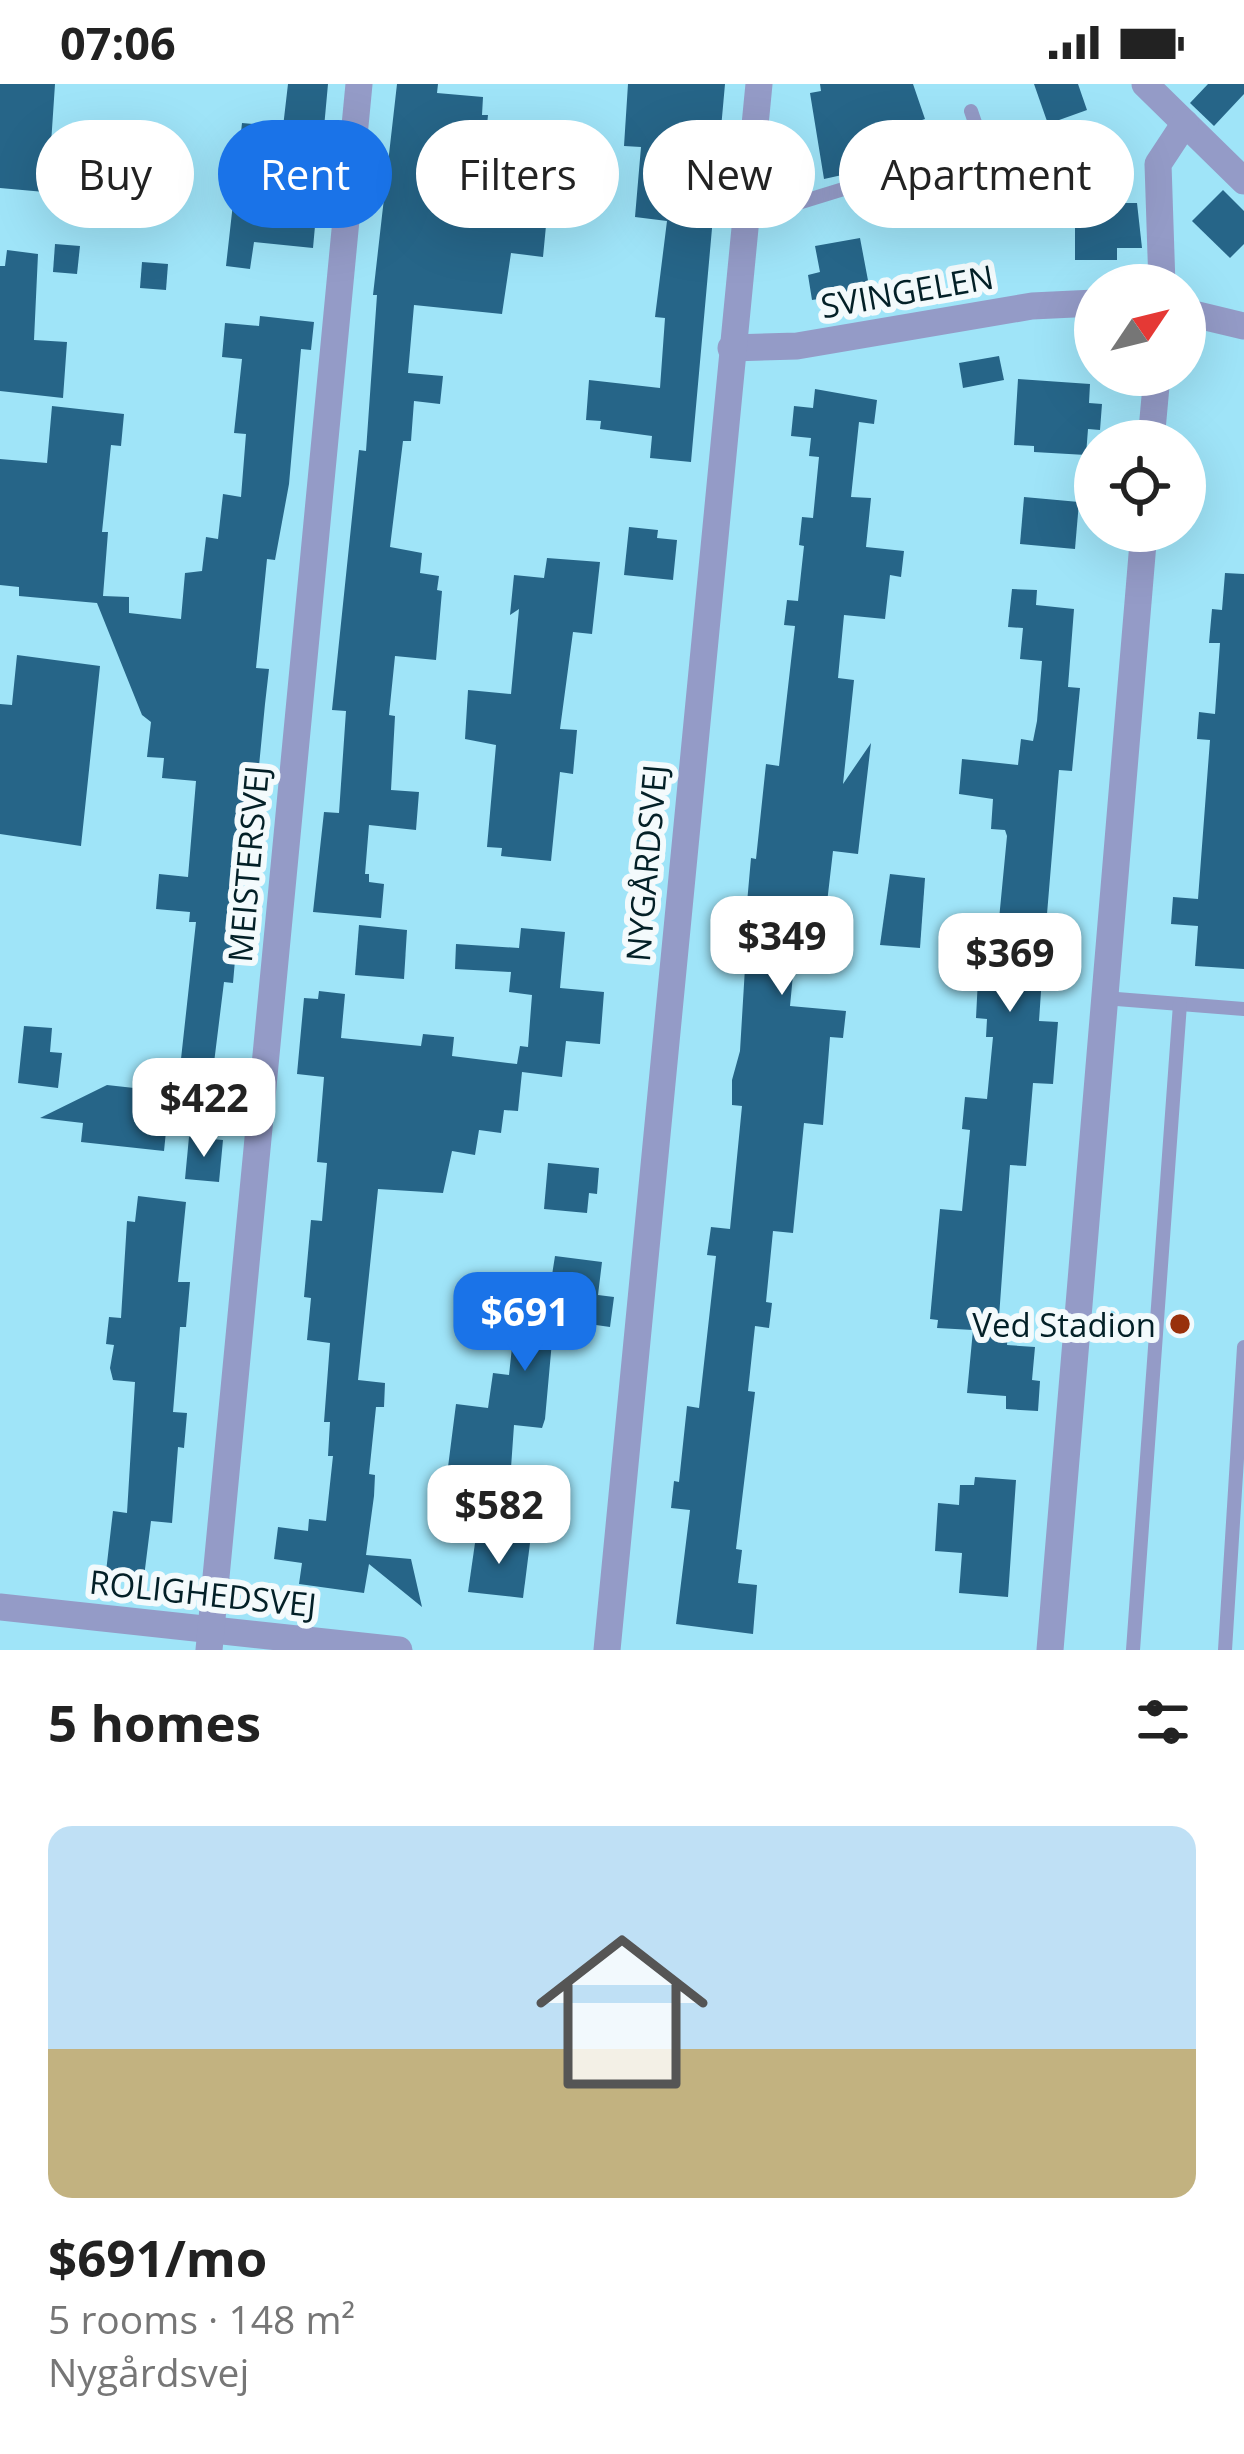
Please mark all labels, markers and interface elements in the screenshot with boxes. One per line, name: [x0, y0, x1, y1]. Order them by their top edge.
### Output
text: 07:06: [60, 12, 176, 73]
chip: Buy: [36, 120, 194, 228]
chip: Rent: [218, 120, 392, 228]
chip: Filters: [416, 120, 619, 228]
chip: New: [643, 120, 815, 228]
chip: Apartment: [839, 120, 1134, 228]
street label: SVINGELEN: [817, 254, 997, 328]
north arrow: [1074, 264, 1206, 396]
map controls: [1074, 264, 1206, 552]
button: locate: [1074, 420, 1206, 552]
street label: NYGÅRDSVEJ: [615, 763, 677, 963]
street label: MEISTERSVEJ: [217, 764, 279, 964]
pin: $349: [711, 896, 853, 998]
text: $349: [737, 908, 827, 961]
pin: $369: [939, 913, 1081, 1015]
text: $369: [965, 925, 1055, 978]
pin: $422: [133, 1058, 275, 1160]
text: $422: [159, 1070, 249, 1123]
pin: $691: [454, 1272, 596, 1374]
text: $691: [480, 1284, 570, 1337]
place label: Ved Stadion: [972, 1302, 1156, 1347]
marker: Ved Stadion: [1167, 1311, 1193, 1337]
pin: $582: [428, 1465, 570, 1567]
text: $582: [454, 1477, 544, 1530]
street label: ROLIGHEDSVEJ: [87, 1559, 319, 1627]
text: 5 homes: [48, 1687, 261, 1757]
icon: filters: [1130, 1689, 1196, 1755]
icon: home: [514, 1904, 730, 2120]
text: $691/mo: [48, 2222, 267, 2292]
text: 5 rooms · 148 m²: [48, 2292, 355, 2345]
text: Nygårdsvej: [48, 2345, 249, 2398]

